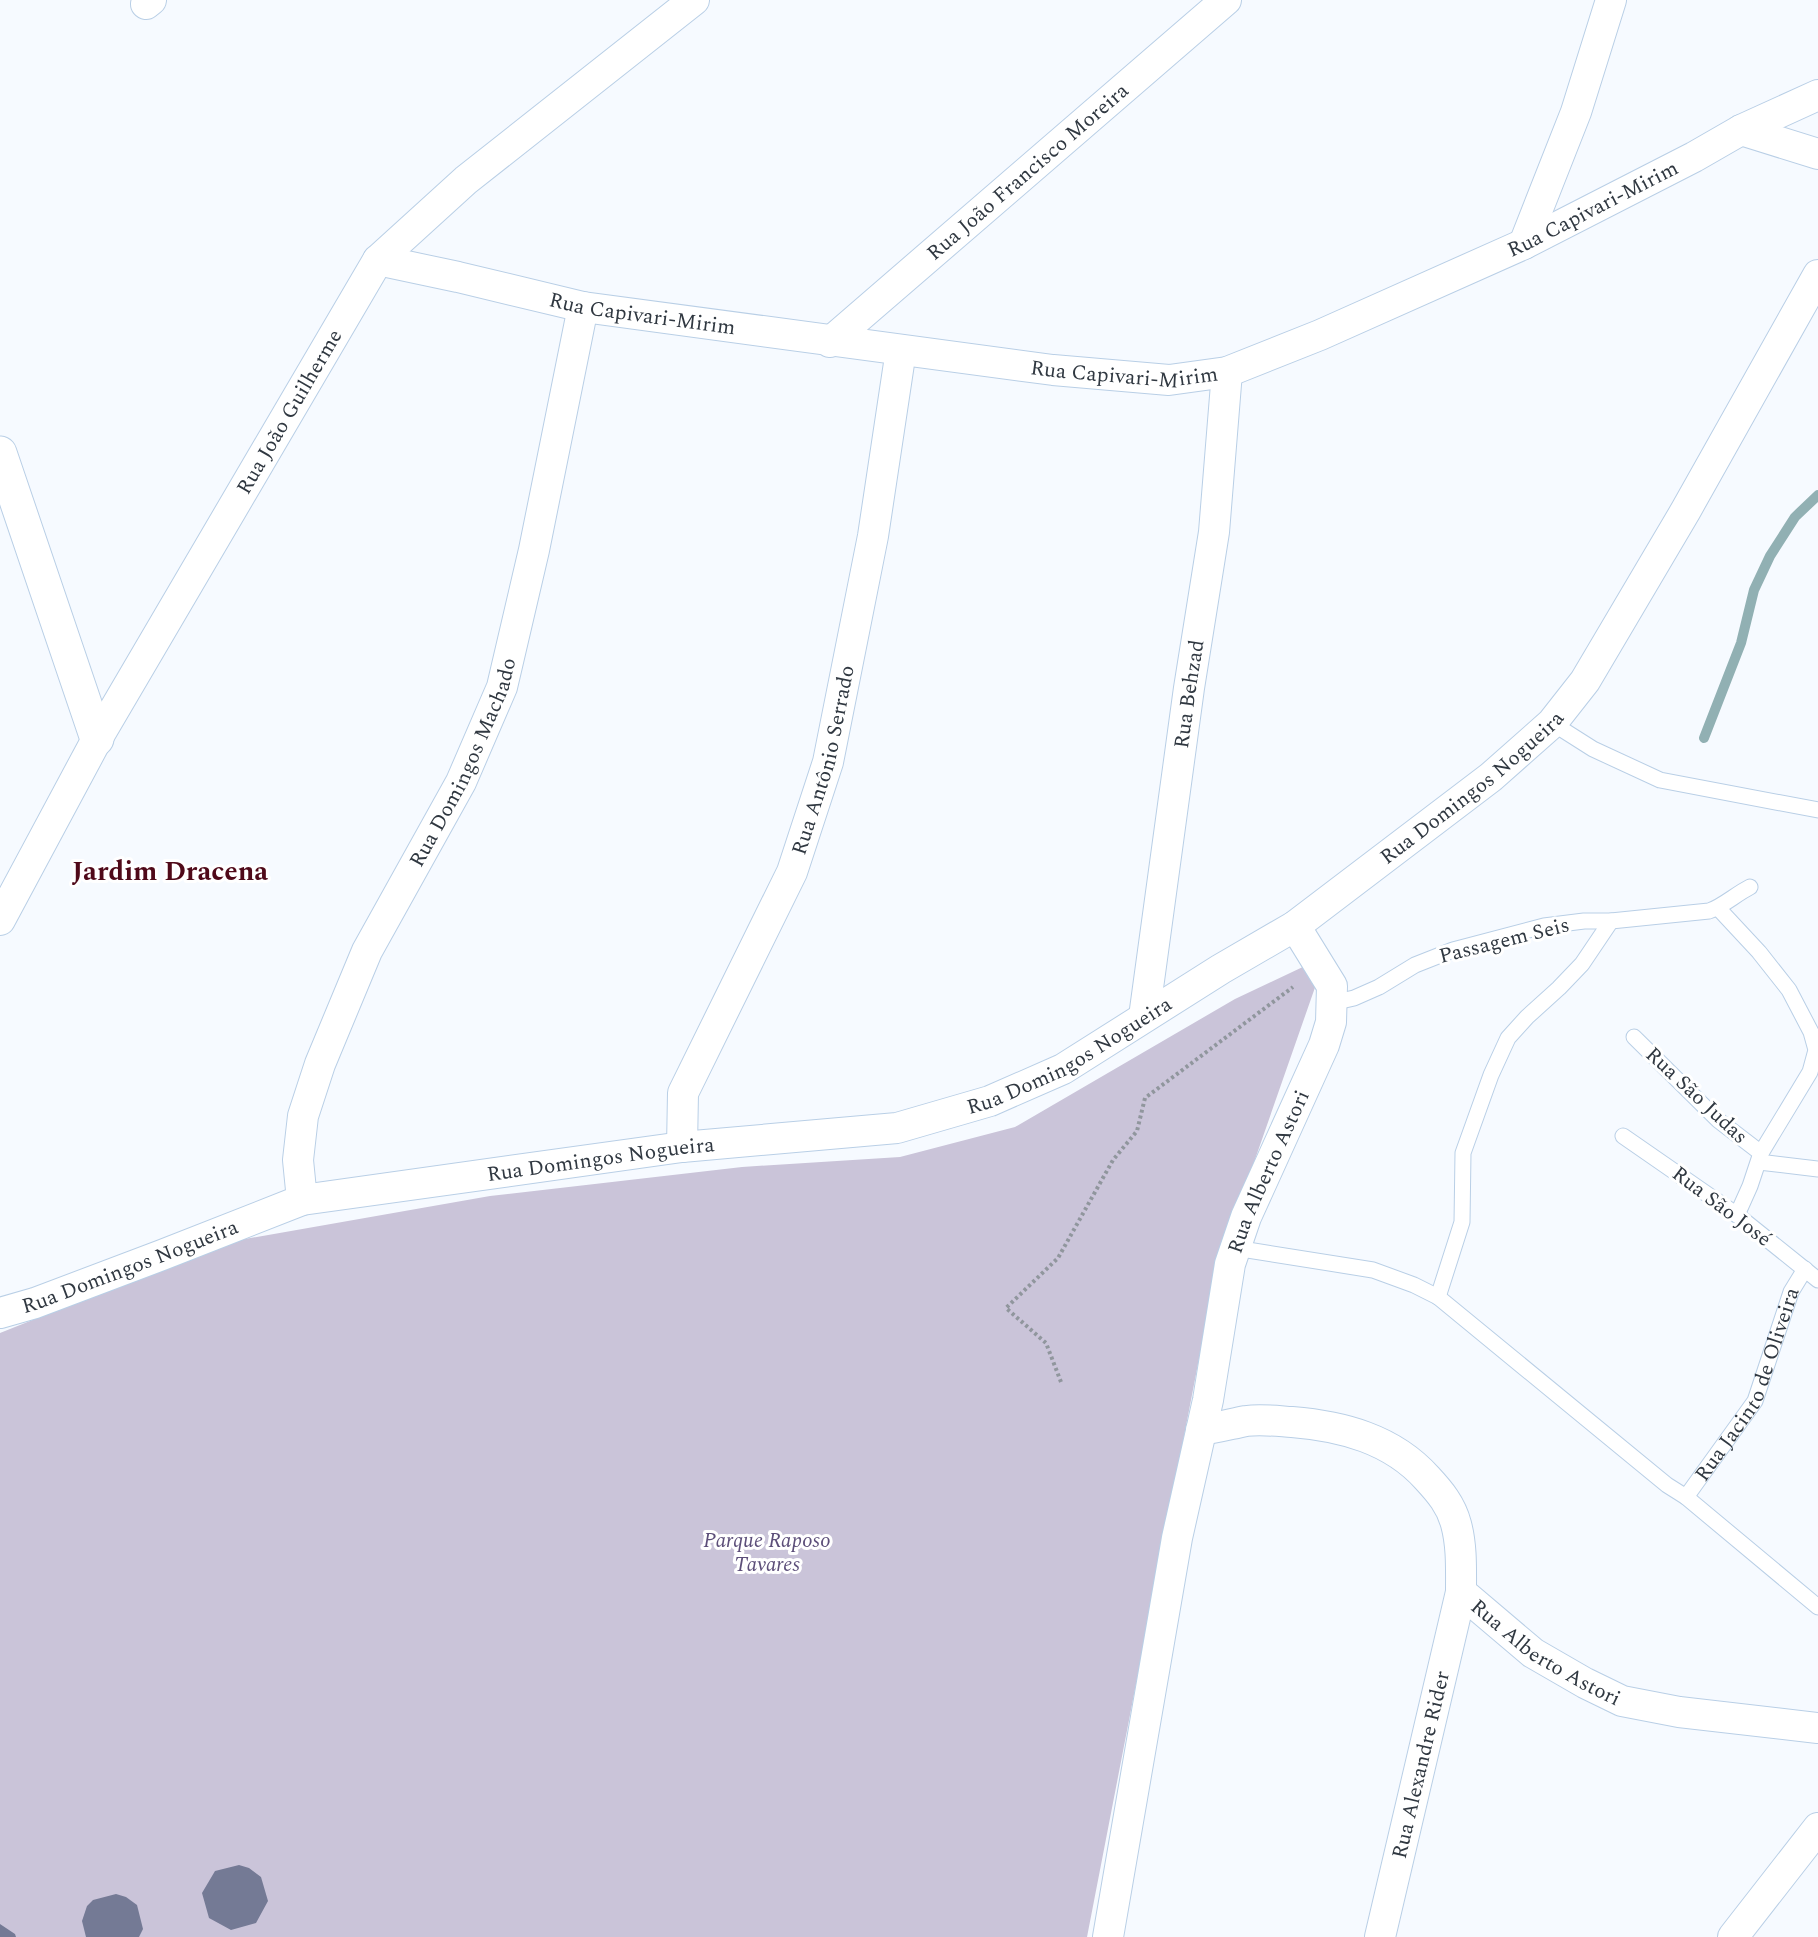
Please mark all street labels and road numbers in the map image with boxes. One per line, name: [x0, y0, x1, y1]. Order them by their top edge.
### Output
street label: Rua João Francisco Moreira: [920, 75, 1137, 269]
street label: Rua Capivari-Mirim: [1502, 153, 1684, 266]
street label: Rua Capivari-Mirim: [546, 284, 737, 344]
street label: Rua João Guilherme: [229, 323, 351, 501]
street label: Rua Capivari-Mirim: [1028, 352, 1220, 398]
street label: Rua Behzad: [1166, 637, 1214, 751]
street label: Rua Domingos Machado: [402, 655, 525, 873]
street label: Rua Antônio Serrado: [784, 662, 864, 859]
street label: Rua Domingos Nogueira: [1374, 704, 1573, 873]
street label: Passagem Seis: [1436, 909, 1573, 973]
street label: Rua Domingos Nogueira: [963, 989, 1179, 1124]
street label: Rua São Judas: [1638, 1040, 1755, 1152]
street label: Rua Alberto Astori: [1220, 1085, 1318, 1258]
street label: Rua Domingos Nogueira: [485, 1129, 717, 1191]
street label: Rua São José: [1665, 1159, 1778, 1255]
street label: Rua Domingos Nogueira: [18, 1211, 244, 1323]
street label: Rua Jacinto de Oliveira: [1687, 1283, 1809, 1488]
street label: Rua Alberto Astori: [1463, 1592, 1626, 1715]
street label: Rua Alexandre Rider: [1384, 1668, 1459, 1862]

